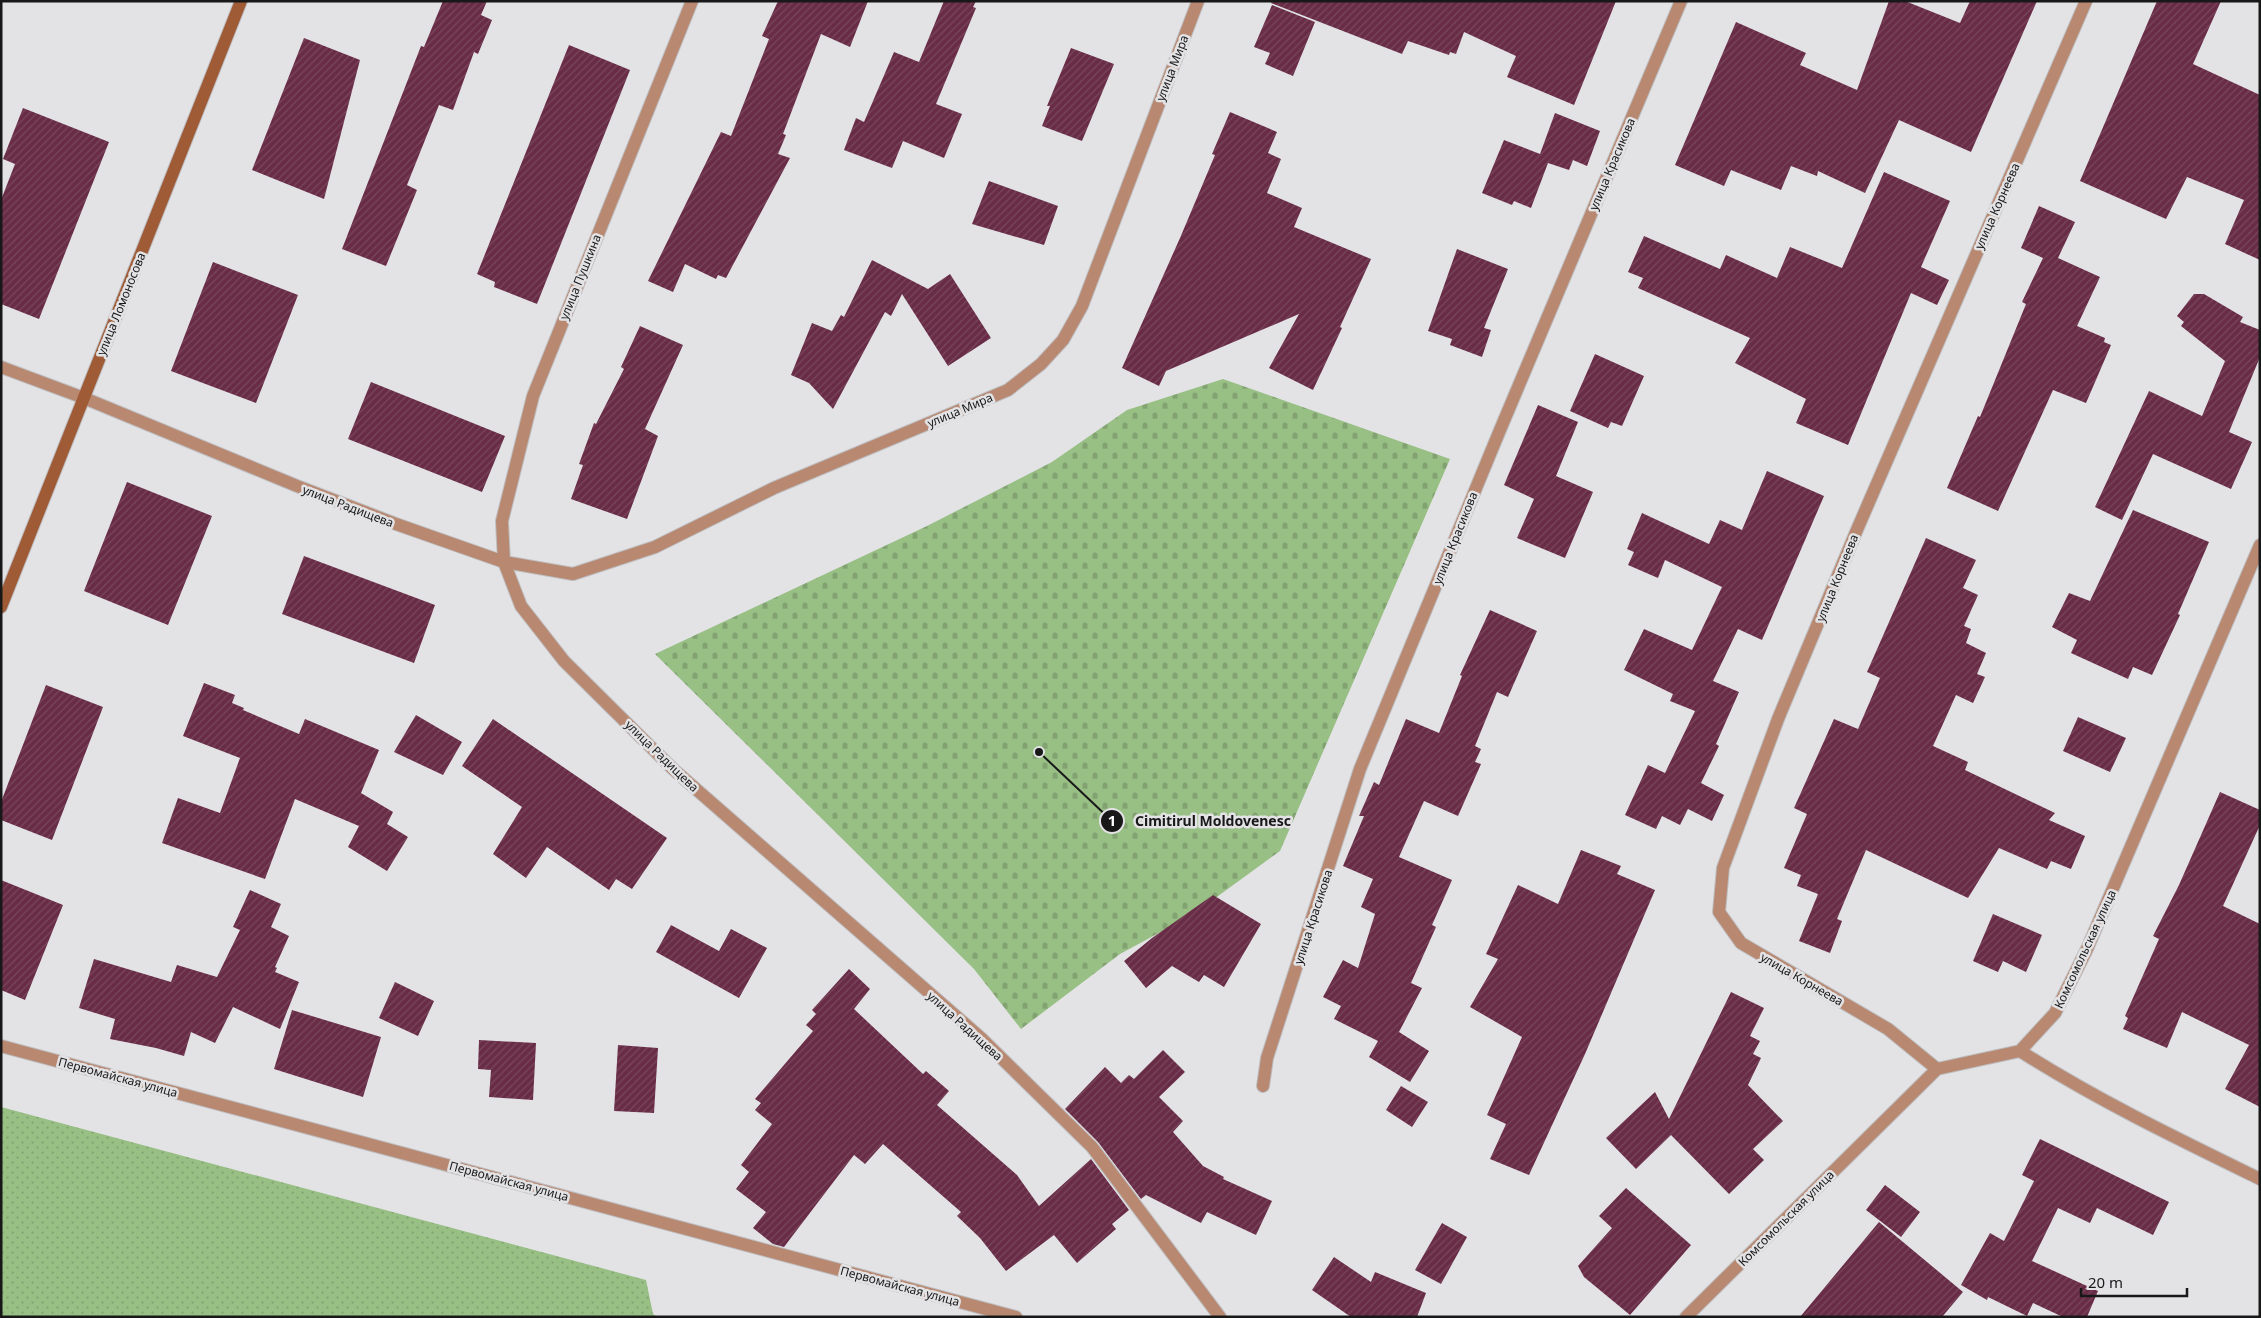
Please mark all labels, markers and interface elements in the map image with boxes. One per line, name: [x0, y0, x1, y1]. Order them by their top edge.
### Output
street label: улица Мира: [1152, 33, 1192, 103]
street label: улица Красикова: [1585, 115, 1639, 213]
street label: улица Корнеева: [1970, 160, 2024, 252]
street label: улица Пушкина: [555, 232, 605, 322]
street label: улица Ломоносова: [93, 250, 149, 358]
street label: улица Мира: [925, 389, 995, 431]
street label: улица Радищева: [300, 481, 396, 531]
street label: улица Красикова: [1429, 489, 1481, 587]
street label: улица Корнеева: [1812, 532, 1862, 624]
street label: улица Радищева: [621, 716, 703, 796]
callout: Cimitirul Moldovenesc: [1100, 807, 1301, 836]
text: 1: [1108, 810, 1116, 830]
text: Cimitirul Moldovenesc: [1135, 811, 1291, 830]
street label: улица Красикова: [1290, 867, 1336, 967]
street label: Комсомольская улица: [2050, 887, 2120, 1011]
street label: улица Корнеева: [1758, 948, 1846, 1010]
street label: улица Радищева: [924, 987, 1006, 1065]
street label: Первомайская улица: [57, 1053, 179, 1101]
street label: Первомайская улица: [448, 1157, 570, 1205]
street label: Комсомольская улица: [1734, 1166, 1838, 1270]
street label: Первомайская улица: [839, 1262, 961, 1310]
scale bar: [2081, 1266, 2187, 1298]
text: 20 m: [2088, 1272, 2123, 1292]

